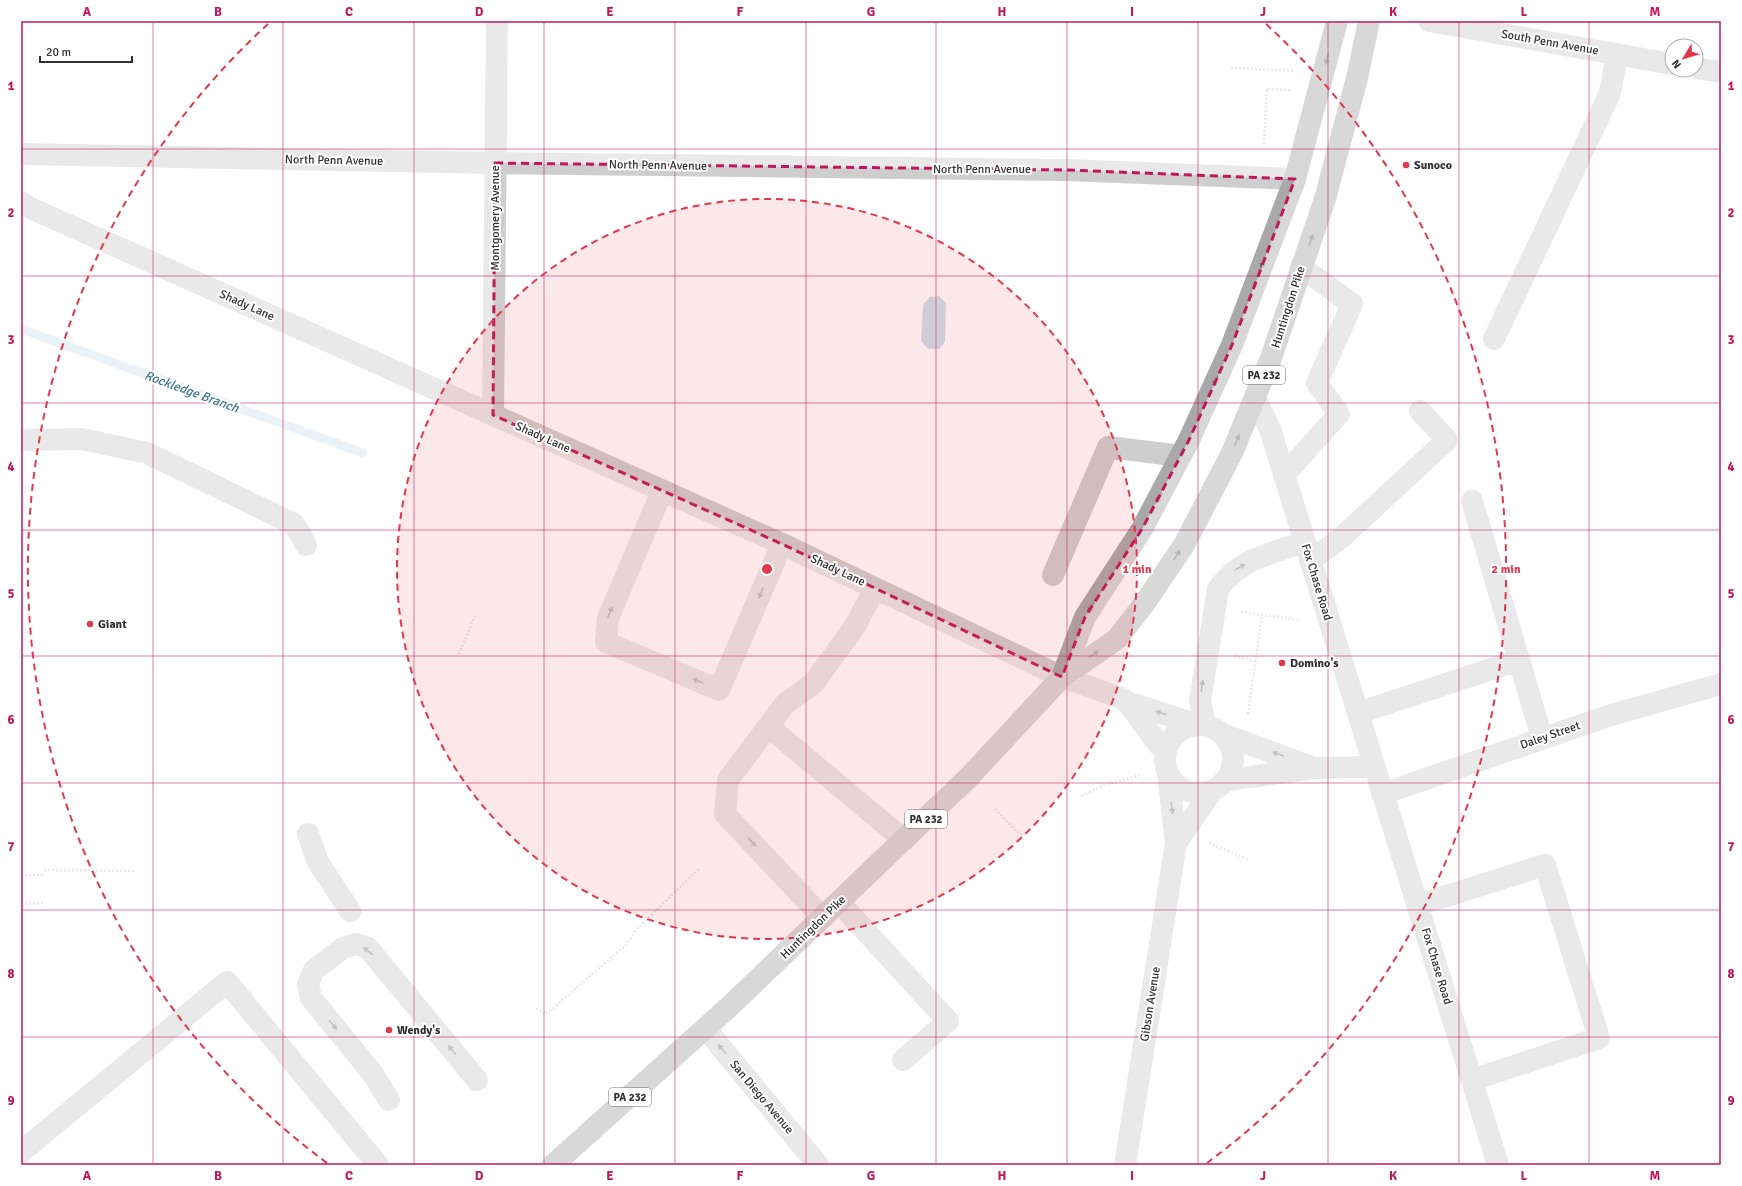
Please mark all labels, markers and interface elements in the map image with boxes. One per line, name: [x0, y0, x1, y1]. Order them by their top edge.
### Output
text: A: [83, 4, 92, 20]
text: B: [214, 4, 222, 20]
text: C: [345, 4, 353, 20]
text: D: [475, 4, 484, 20]
text: E: [606, 4, 614, 20]
text: F: [737, 4, 744, 20]
text: G: [867, 4, 875, 20]
text: H: [998, 4, 1006, 20]
text: I: [1130, 4, 1134, 20]
text: J: [1260, 4, 1266, 20]
text: K: [1389, 4, 1397, 20]
text: L: [1521, 4, 1528, 20]
text: M: [1650, 4, 1661, 20]
street label: South Penn Avenue: [1500, 27, 1600, 58]
scale bar: [40, 38, 132, 64]
north arrow: [1664, 38, 1704, 78]
text: 20 m: [46, 45, 71, 60]
one-way arrow: [1324, 53, 1330, 65]
text: N: [1669, 57, 1684, 71]
text: 1: [7, 78, 15, 94]
text: 1: [1727, 78, 1735, 94]
street label: North Penn Avenue: [285, 152, 383, 169]
street label: North Penn Avenue: [609, 157, 707, 174]
place label: Sunoco: [1414, 158, 1452, 173]
marker: Sunoco: [1401, 160, 1411, 170]
street label: North Penn Avenue: [933, 162, 1031, 177]
street label: Montgomery Avenue: [488, 165, 503, 271]
text: 2: [7, 205, 15, 221]
text: 2: [1727, 205, 1735, 221]
one-way arrow: [1308, 233, 1314, 245]
one-way arrow: [1260, 257, 1266, 269]
street label: Huntingdon Pike: [1268, 264, 1309, 350]
street label: Shady Lane: [217, 287, 277, 324]
text: 3: [7, 332, 15, 348]
text: 3: [1727, 332, 1735, 348]
road number: PA 232: [1243, 366, 1285, 384]
water label: Rockledge Branch: [142, 367, 242, 417]
one-way arrow: [1213, 375, 1219, 387]
street label: Shady Lane: [513, 419, 573, 456]
one-way arrow: [1234, 435, 1240, 446]
text: 4: [7, 459, 15, 475]
text: 4: [1727, 459, 1735, 475]
one-way arrow: [1156, 492, 1162, 504]
street label: Fox Chase Road: [1298, 542, 1335, 622]
one-way arrow: [1173, 550, 1181, 561]
street label: Shady Lane: [808, 551, 868, 590]
centre of rings: [760, 562, 774, 576]
text: 1 min: [1123, 562, 1152, 577]
text: 2 min: [1492, 562, 1521, 577]
one-way arrow: [1234, 564, 1246, 571]
text: 5: [7, 586, 15, 602]
text: 5: [1727, 586, 1735, 602]
one-way arrow: [758, 587, 764, 598]
one-way arrow: [1087, 603, 1095, 614]
one-way arrow: [608, 605, 614, 617]
place label: Giant: [98, 617, 127, 632]
marker: Giant: [85, 619, 95, 629]
one-way arrow: [1089, 650, 1100, 658]
place label: Domino's: [1290, 656, 1339, 671]
marker: Domino's: [1277, 658, 1287, 668]
one-way arrow: [692, 678, 703, 684]
one-way arrow: [1200, 680, 1206, 693]
one-way arrow: [1154, 710, 1166, 716]
text: 6: [7, 712, 15, 728]
text: 6: [1727, 712, 1735, 728]
street label: Daley Street: [1518, 718, 1582, 753]
one-way arrow: [1271, 751, 1283, 757]
one-way arrow: [1169, 802, 1175, 814]
road number: PA 232: [905, 810, 947, 828]
one-way arrow: [747, 837, 756, 848]
text: 7: [7, 839, 15, 855]
text: 7: [1727, 839, 1735, 855]
street label: Huntingdon Pike: [777, 892, 849, 962]
street label: Fox Chase Road: [1418, 926, 1455, 1006]
one-way arrow: [363, 946, 374, 955]
text: 8: [7, 966, 15, 982]
street label: Gibson Avenue: [1137, 966, 1164, 1043]
text: 8: [1727, 966, 1735, 982]
one-way arrow: [329, 1020, 338, 1031]
place label: Wendy's: [397, 1023, 441, 1038]
marker: Wendy's: [384, 1025, 394, 1035]
one-way arrow: [718, 1043, 726, 1054]
one-way arrow: [448, 1044, 457, 1055]
street label: San Diego Avenue: [726, 1057, 797, 1137]
road number: PA 232: [609, 1088, 651, 1106]
text: 9: [7, 1093, 15, 1109]
text: 9: [1727, 1093, 1735, 1109]
text: A: [83, 1168, 92, 1184]
text: B: [214, 1168, 222, 1184]
text: C: [345, 1168, 353, 1184]
text: D: [475, 1168, 484, 1184]
text: E: [606, 1168, 614, 1184]
text: F: [737, 1168, 744, 1184]
text: G: [867, 1168, 875, 1184]
text: H: [998, 1168, 1006, 1184]
text: I: [1130, 1168, 1134, 1184]
text: J: [1260, 1168, 1266, 1184]
text: K: [1389, 1168, 1397, 1184]
text: L: [1521, 1168, 1528, 1184]
text: M: [1650, 1168, 1661, 1184]

